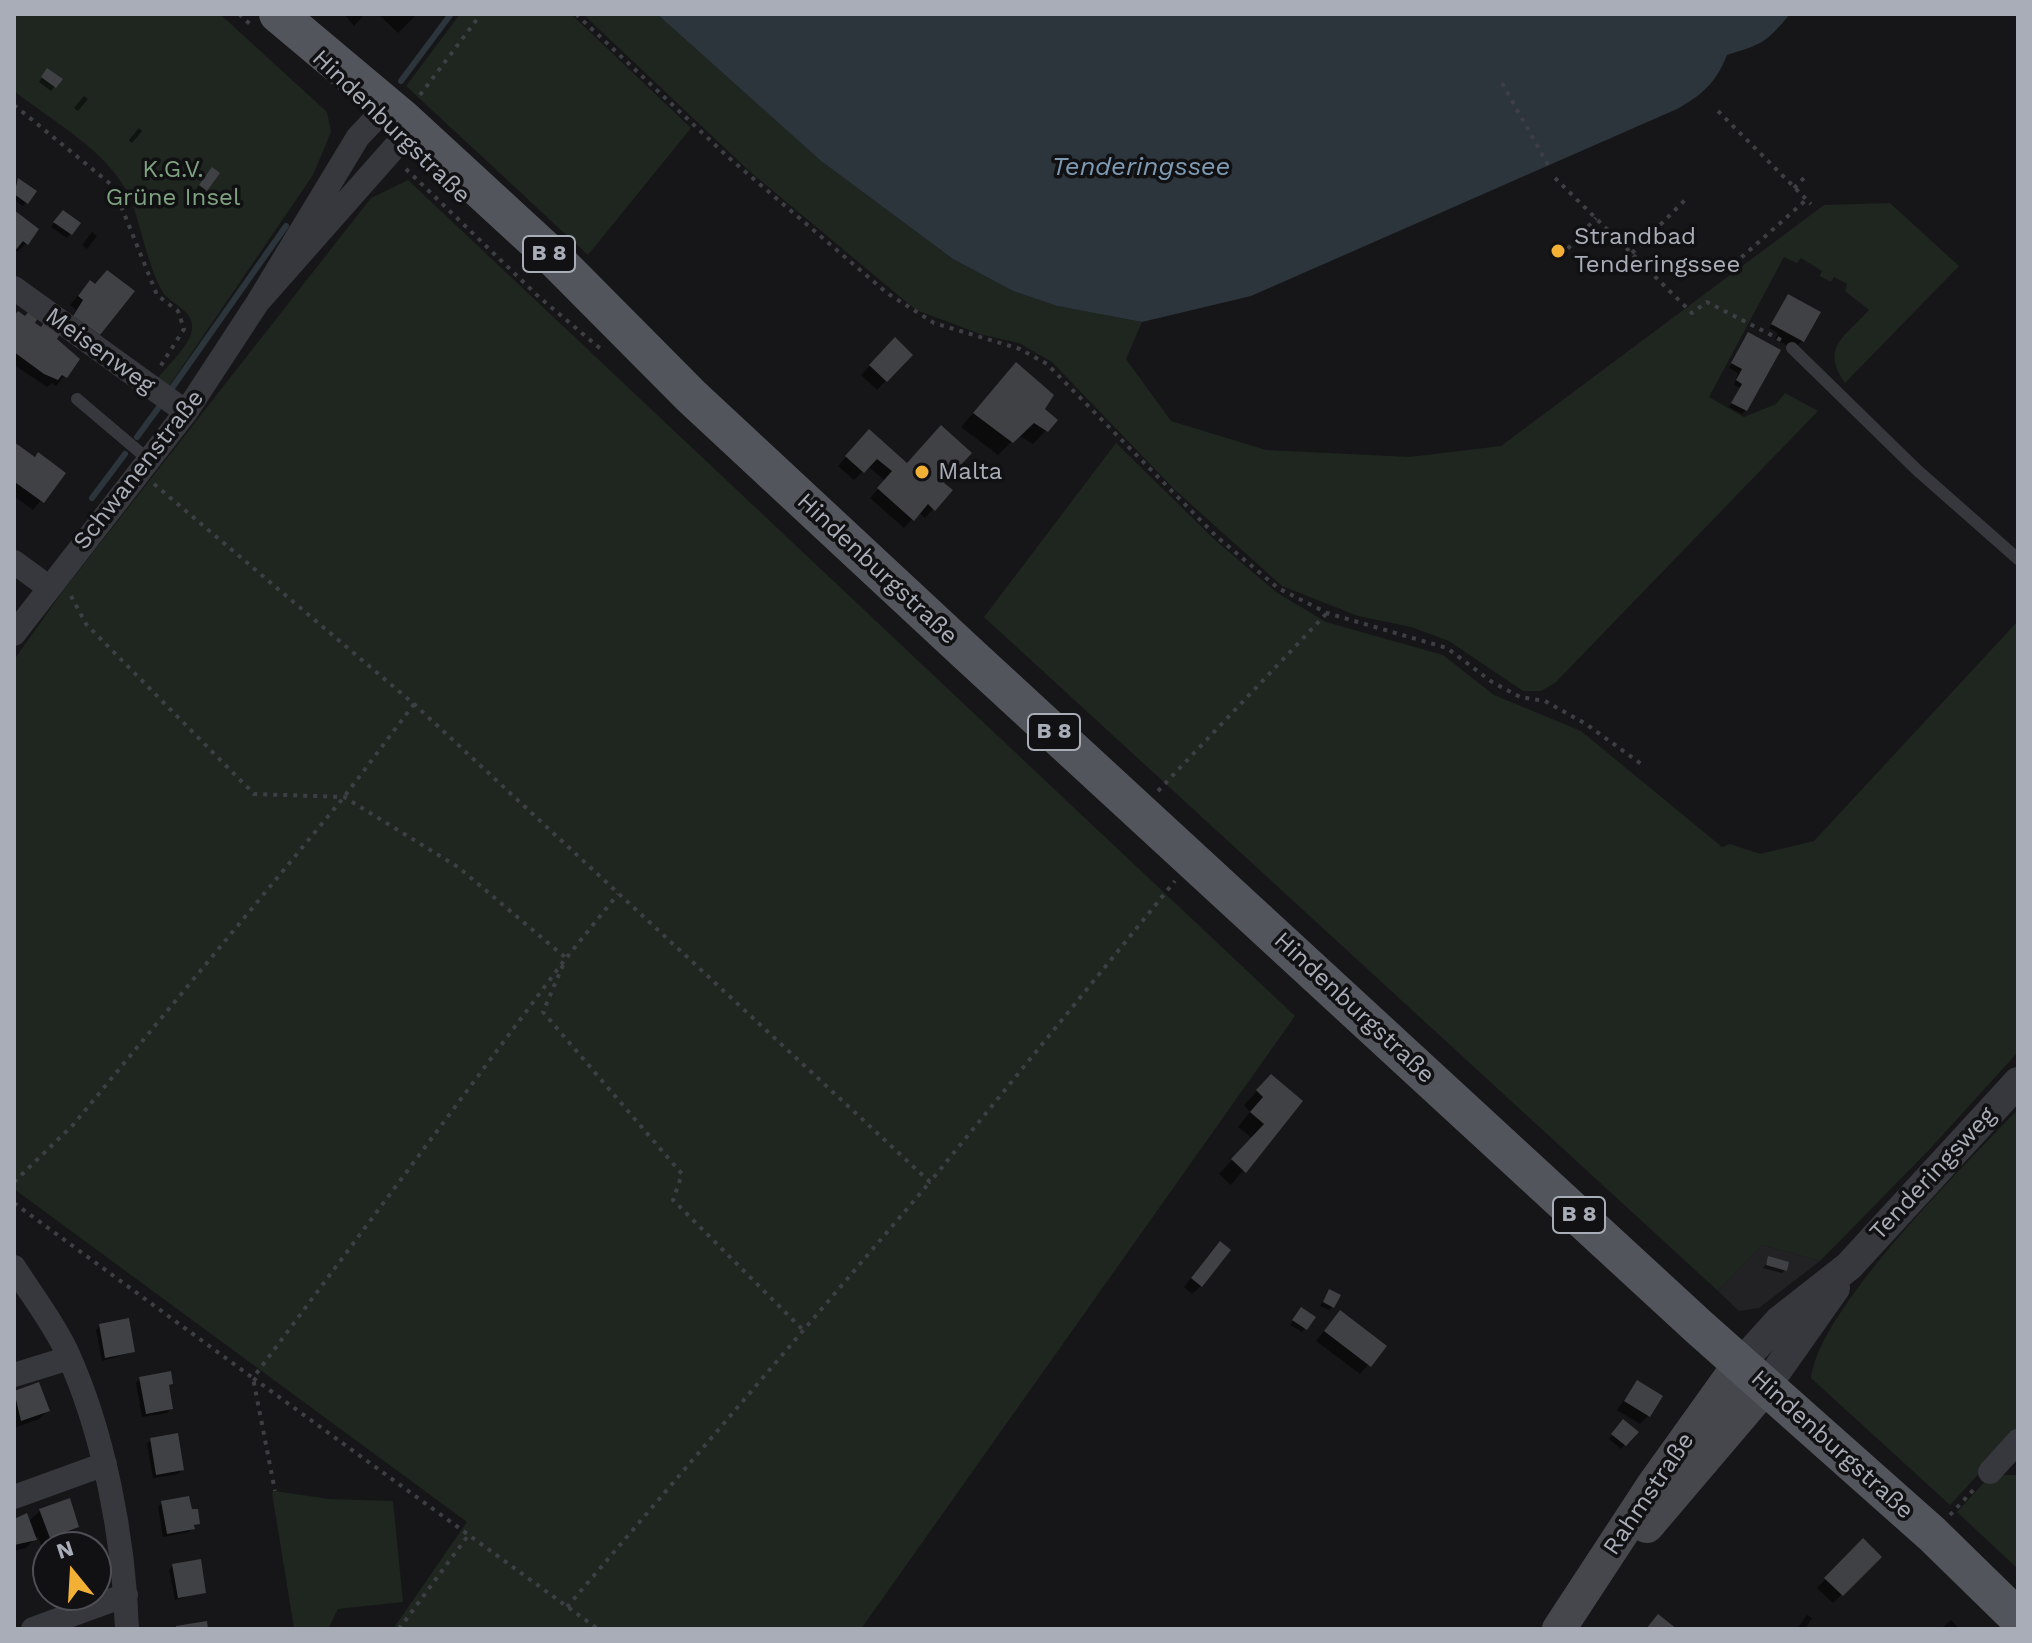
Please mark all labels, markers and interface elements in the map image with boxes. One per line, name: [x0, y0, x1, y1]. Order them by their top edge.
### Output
street label: Hindenburgstraße: [306, 44, 476, 210]
water label: Tenderingssee: [1052, 151, 1230, 183]
park label: K.G.V. Grüne Insel: [106, 156, 240, 212]
place label: Strandbad Tenderingssee: [1574, 223, 1740, 279]
road number: B 8: [523, 236, 575, 272]
marker: Strandbad Tenderingssee: [1549, 242, 1567, 260]
street label: Meisenweg: [40, 302, 160, 400]
street label: Schwanenstraße: [68, 384, 210, 556]
place label: Malta: [938, 458, 1002, 486]
marker: Malta: [913, 463, 931, 481]
street label: Hindenburgstraße: [791, 487, 963, 651]
road number: B 8: [1028, 714, 1080, 750]
street label: Hindenburgstraße: [1268, 926, 1440, 1090]
street label: Tenderingsweg: [1864, 1101, 2002, 1247]
road number: B 8: [1553, 1197, 1605, 1233]
street label: Hindenburgstraße: [1745, 1364, 1919, 1526]
street label: Rahmstraße: [1597, 1427, 1701, 1561]
north arrow: [32, 1531, 112, 1611]
text: N: [53, 1535, 77, 1564]

